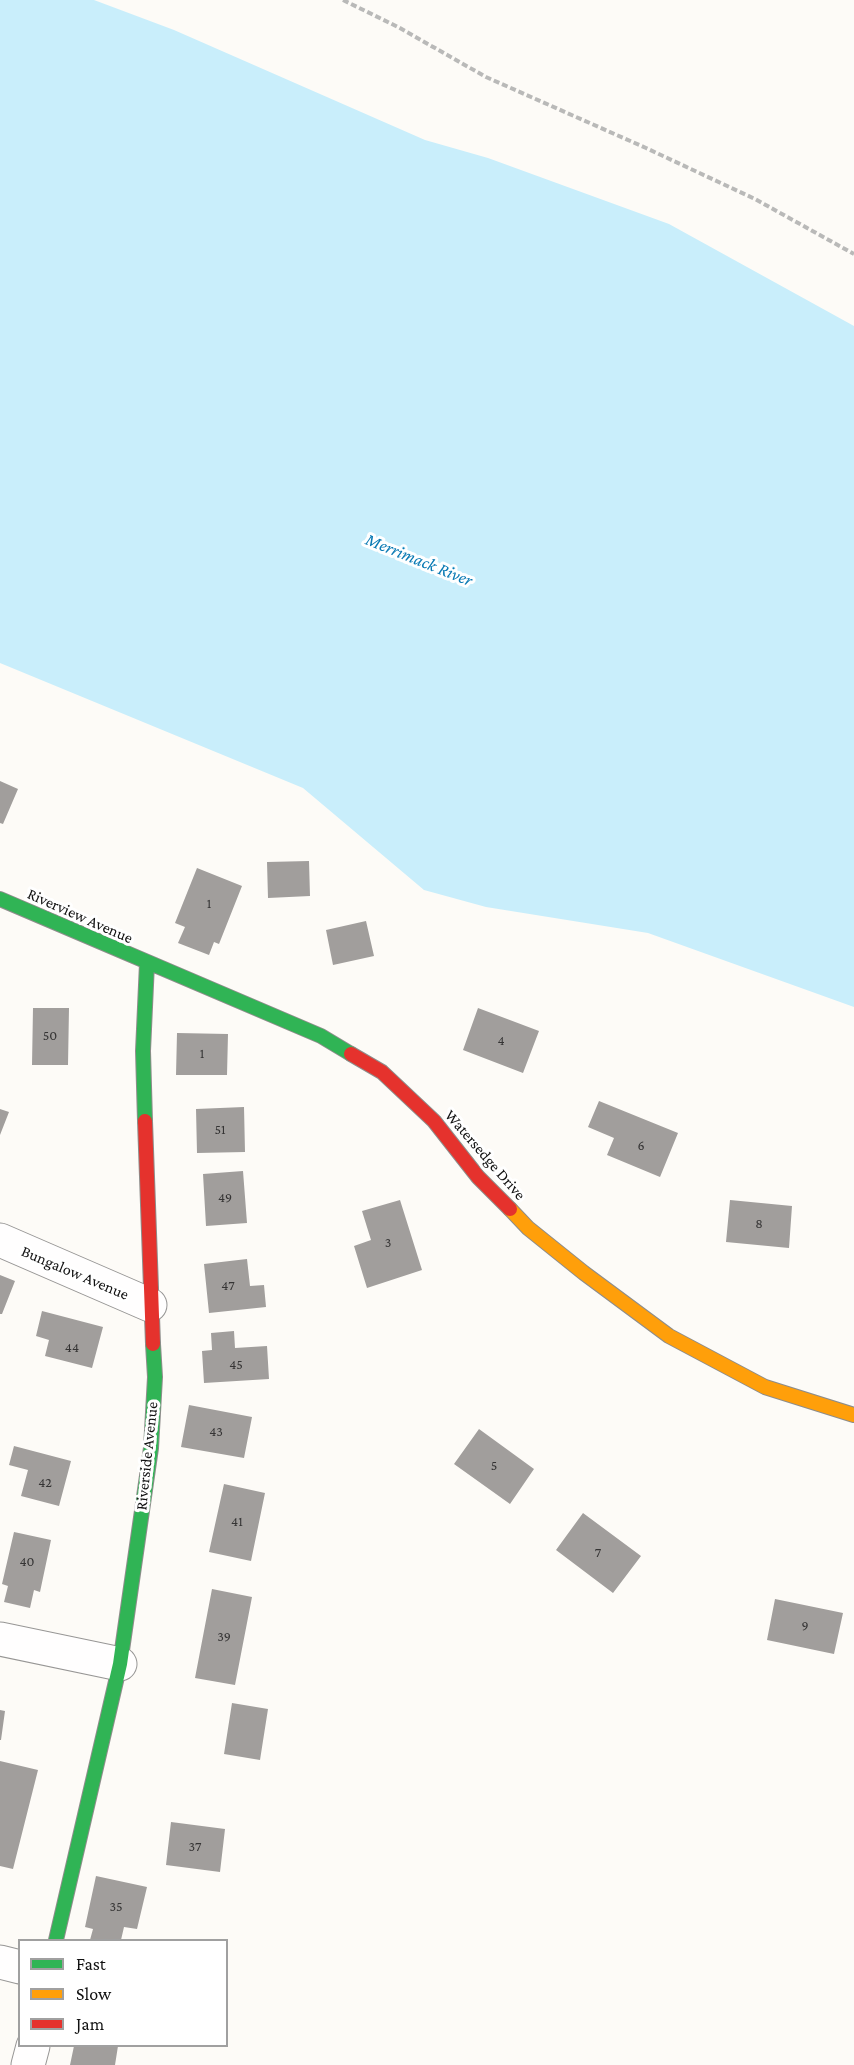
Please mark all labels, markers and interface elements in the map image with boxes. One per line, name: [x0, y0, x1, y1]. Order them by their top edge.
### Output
water label: Merrimack River: [362, 529, 476, 591]
street label: Riverview Avenue: [24, 884, 136, 948]
house number: 1: [207, 896, 211, 912]
house number: 50: [43, 1028, 57, 1044]
house number: 4: [497, 1033, 505, 1049]
house number: 1: [200, 1046, 204, 1062]
street label: Watersedge Drive: [441, 1106, 529, 1204]
house number: 51: [214, 1122, 226, 1138]
house number: 6: [637, 1138, 645, 1154]
house number: 49: [218, 1190, 232, 1206]
house number: 8: [755, 1216, 763, 1232]
house number: 3: [385, 1235, 391, 1251]
street label: Bungalow Avenue: [18, 1242, 132, 1304]
house number: 47: [221, 1278, 235, 1294]
house number: 44: [65, 1340, 79, 1356]
house number: 45: [229, 1357, 243, 1373]
street label: Riverside Avenue: [132, 1401, 162, 1511]
house number: 43: [209, 1424, 223, 1440]
house number: 5: [491, 1458, 497, 1474]
house number: 42: [38, 1475, 52, 1491]
house number: 41: [231, 1514, 243, 1530]
house number: 7: [595, 1545, 601, 1561]
house number: 40: [19, 1554, 35, 1570]
house number: 9: [801, 1618, 809, 1634]
house number: 39: [217, 1629, 231, 1645]
house number: 37: [189, 1839, 201, 1855]
house number: 35: [109, 1899, 123, 1915]
legend: [18, 1939, 228, 2047]
text: Fast: [76, 1954, 106, 1974]
text: Slow: [76, 1984, 111, 2004]
text: Jam: [76, 2014, 104, 2034]

